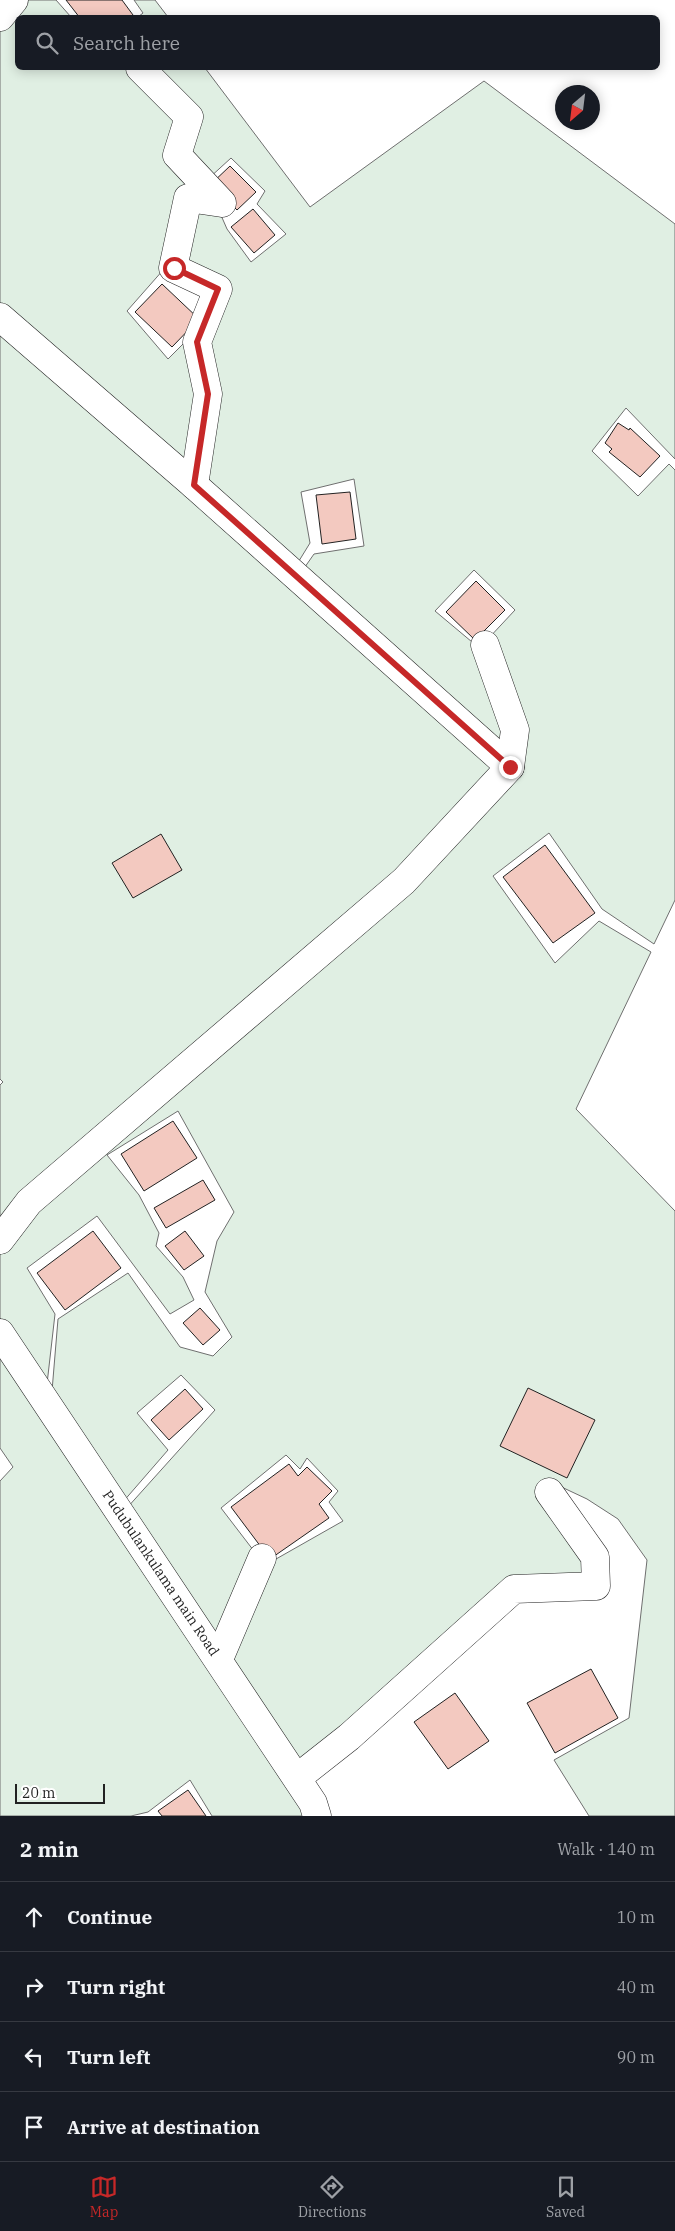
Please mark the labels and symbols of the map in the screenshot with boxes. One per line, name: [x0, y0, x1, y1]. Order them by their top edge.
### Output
north arrow: [555, 85, 600, 130]
route start: [163, 257, 186, 280]
route end: [499, 756, 522, 779]
street label: Pudubulankulama main Road: [99, 1487, 224, 1660]
scale bar: [15, 1781, 105, 1804]

